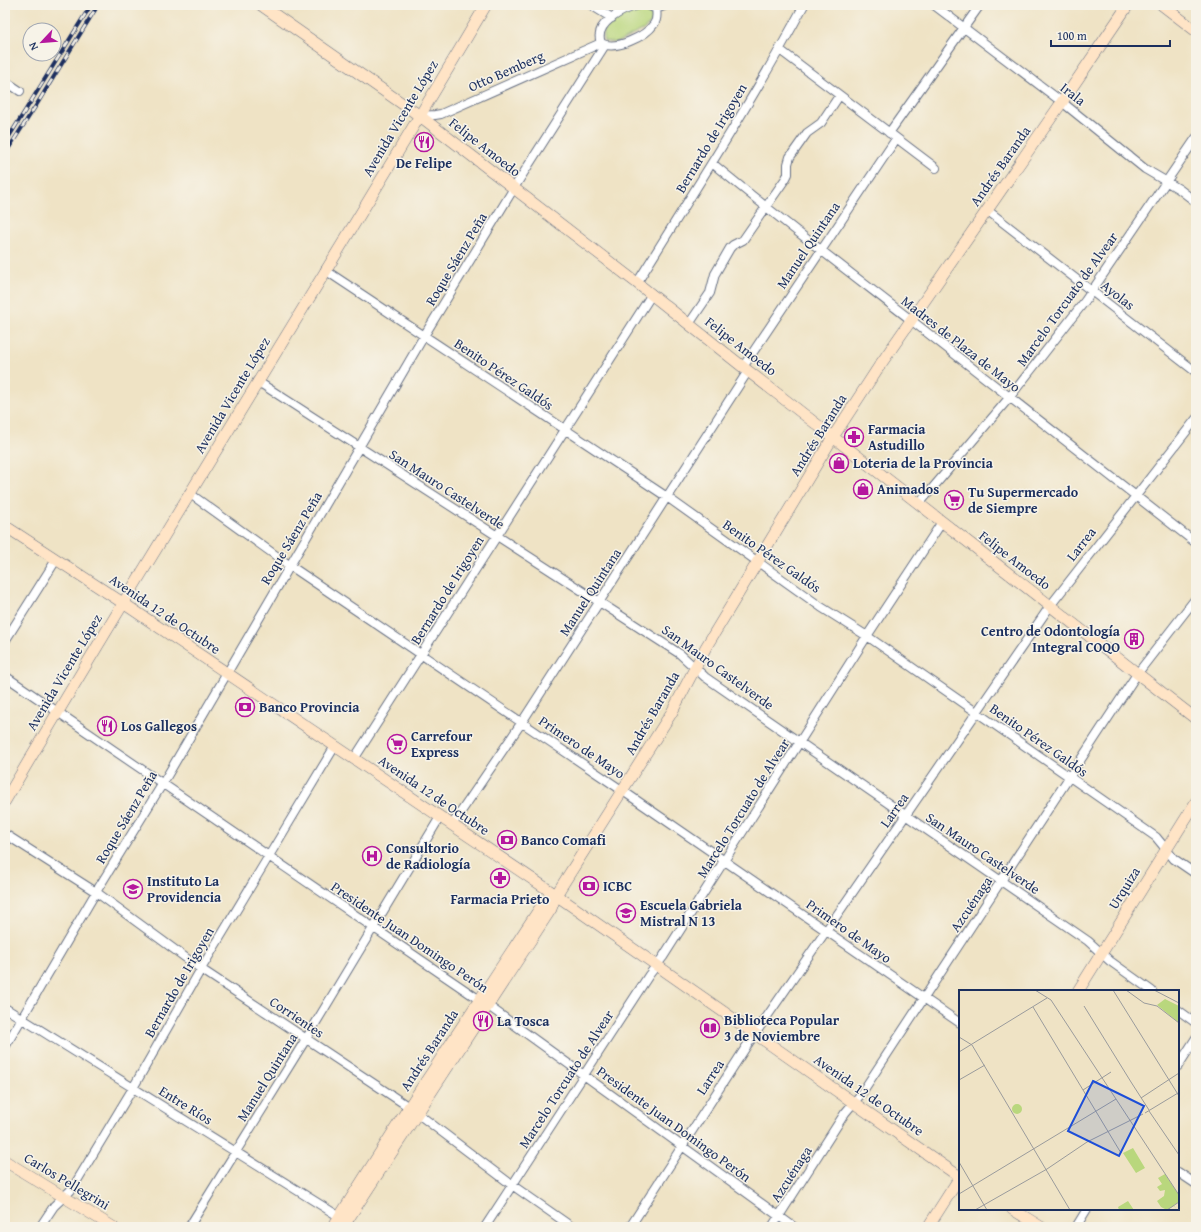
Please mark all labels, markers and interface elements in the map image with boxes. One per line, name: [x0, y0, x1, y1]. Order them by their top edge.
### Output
north arrow: [22, 22, 62, 62]
scale bar: [1051, 22, 1170, 48]
text: 100 m: [1057, 27, 1087, 44]
text: N: [24, 39, 42, 53]
street label: Otto Bemberg: [465, 45, 547, 97]
street label: Avenida Vicente López: [357, 56, 443, 180]
street label: Irala: [1056, 78, 1090, 110]
street label: Bernardo de Irigoyen: [670, 79, 752, 196]
street label: Felipe Amoedo: [445, 113, 525, 181]
street label: Andrés Baranda: [965, 122, 1035, 210]
restaurant icon: De Felipe: [413, 131, 435, 153]
place label: De Felipe: [396, 153, 452, 173]
street label: Manuel Quintana: [771, 197, 845, 292]
street label: Roque Sáenz Peña: [420, 208, 492, 309]
street label: Marcelo Torcuato de Alvear: [1012, 228, 1123, 370]
street label: Ayolas: [1097, 275, 1139, 315]
street label: Madres de Plaza de Mayo: [897, 291, 1025, 397]
street label: Felipe Amoedo: [701, 312, 781, 380]
street label: Avenida Vicente López: [189, 333, 275, 457]
street label: Benito Pérez Galdós: [450, 333, 558, 415]
street label: Andrés Baranda: [785, 390, 851, 480]
place label: Farmacia Astudillo: [868, 419, 926, 455]
pharmacy icon: Farmacia Astudillo: [843, 426, 865, 448]
street label: San Mauro Castelverde: [385, 444, 509, 534]
shop icon: Loteria de la Provincia: [828, 452, 850, 474]
place label: Loteria de la Provincia: [853, 453, 994, 473]
shop icon: Animados: [852, 478, 874, 500]
place label: Animados: [877, 479, 939, 499]
place label: Tu Supermercado de Siempre: [968, 482, 1079, 518]
street label: Roque Sáenz Peña: [255, 487, 327, 588]
supermarket icon: Tu Supermercado de Siempre: [943, 489, 965, 511]
street label: Benito Pérez Galdós: [719, 515, 825, 597]
street label: Larrea: [1061, 523, 1101, 565]
street label: Felipe Amoedo: [975, 526, 1055, 594]
street label: Bernardo de Irigoyen: [406, 532, 489, 648]
street label: Manuel Quintana: [554, 544, 626, 640]
street label: Avenida 12 de Octubre: [105, 569, 225, 659]
street label: Avenida Vicente López: [21, 610, 107, 734]
street label: San Mauro Castelverde: [658, 620, 778, 715]
place label: Centro de Odontología Integral COQO: [981, 621, 1121, 657]
building icon: Centro de Odontología Integral COQO: [1123, 628, 1145, 650]
street label: Andrés Baranda: [620, 667, 684, 759]
bank icon: Banco Provincia: [234, 696, 256, 718]
place label: Banco Provincia: [259, 697, 360, 717]
street label: Benito Pérez Galdós: [986, 699, 1092, 781]
street label: Primero de Mayo: [535, 711, 629, 783]
restaurant icon: Los Gallegos: [96, 715, 118, 737]
place label: Los Gallegos: [121, 716, 197, 736]
place label: Carrefour Express: [411, 726, 473, 762]
supermarket icon: Carrefour Express: [386, 733, 408, 755]
street label: Marcelo Torcuato de Alvear: [692, 734, 794, 882]
street label: Avenida 12 de Octubre: [374, 750, 494, 840]
street label: Roque Sáenz Peña: [90, 766, 162, 867]
street label: Larrea: [875, 788, 913, 831]
street label: San Mauro Castelverde: [922, 807, 1044, 899]
bank icon: Banco Comafi: [496, 829, 518, 851]
place label: Banco Comafi: [521, 830, 606, 850]
place label: Consultorio de Radiología: [386, 838, 471, 874]
hospital icon: Consultorio de Radiología: [361, 845, 383, 867]
street label: Urquiza: [1103, 863, 1145, 913]
pharmacy icon: Farmacia Prieto: [489, 867, 511, 889]
place label: Instituto La Providencia: [147, 871, 222, 907]
street label: Azcuénaga: [945, 872, 997, 936]
bank icon: ICBC: [578, 875, 600, 897]
place label: ICBC: [603, 876, 632, 896]
street label: Presidente Juan Domingo Perón: [327, 877, 493, 997]
school or university icon: Instituto La Providencia: [122, 878, 144, 900]
place label: Farmacia Prieto: [450, 889, 550, 909]
street label: Primero de Mayo: [802, 894, 896, 968]
place label: Escuela Gabriela Mistral N 13: [640, 895, 743, 931]
school or university icon: Escuela Gabriela Mistral N 13: [615, 902, 637, 924]
street label: Bernardo de Irigoyen: [139, 923, 219, 1041]
inset map: [959, 990, 1179, 1210]
street label: Corrientes: [266, 991, 328, 1043]
street label: Andrés Baranda: [395, 1005, 463, 1095]
street label: Marcelo Torcuato de Alvear: [514, 1006, 618, 1152]
restaurant icon: La Tosca: [472, 1010, 494, 1032]
place label: Biblioteca Popular 3 de Noviembre: [724, 1010, 840, 1046]
place label: La Tosca: [497, 1011, 550, 1031]
library icon: Biblioteca Popular 3 de Noviembre: [699, 1017, 721, 1039]
street label: Manuel Quintana: [232, 1029, 302, 1125]
street label: Avenida 12 de Octubre: [810, 1049, 928, 1141]
street label: Larrea: [691, 1055, 729, 1098]
street label: Presidente Juan Domingo Perón: [593, 1061, 755, 1187]
street label: Entre Ríos: [155, 1081, 217, 1129]
street label: Azcuénaga: [765, 1142, 817, 1206]
street label: Carlos Pellegrini: [20, 1148, 114, 1215]

